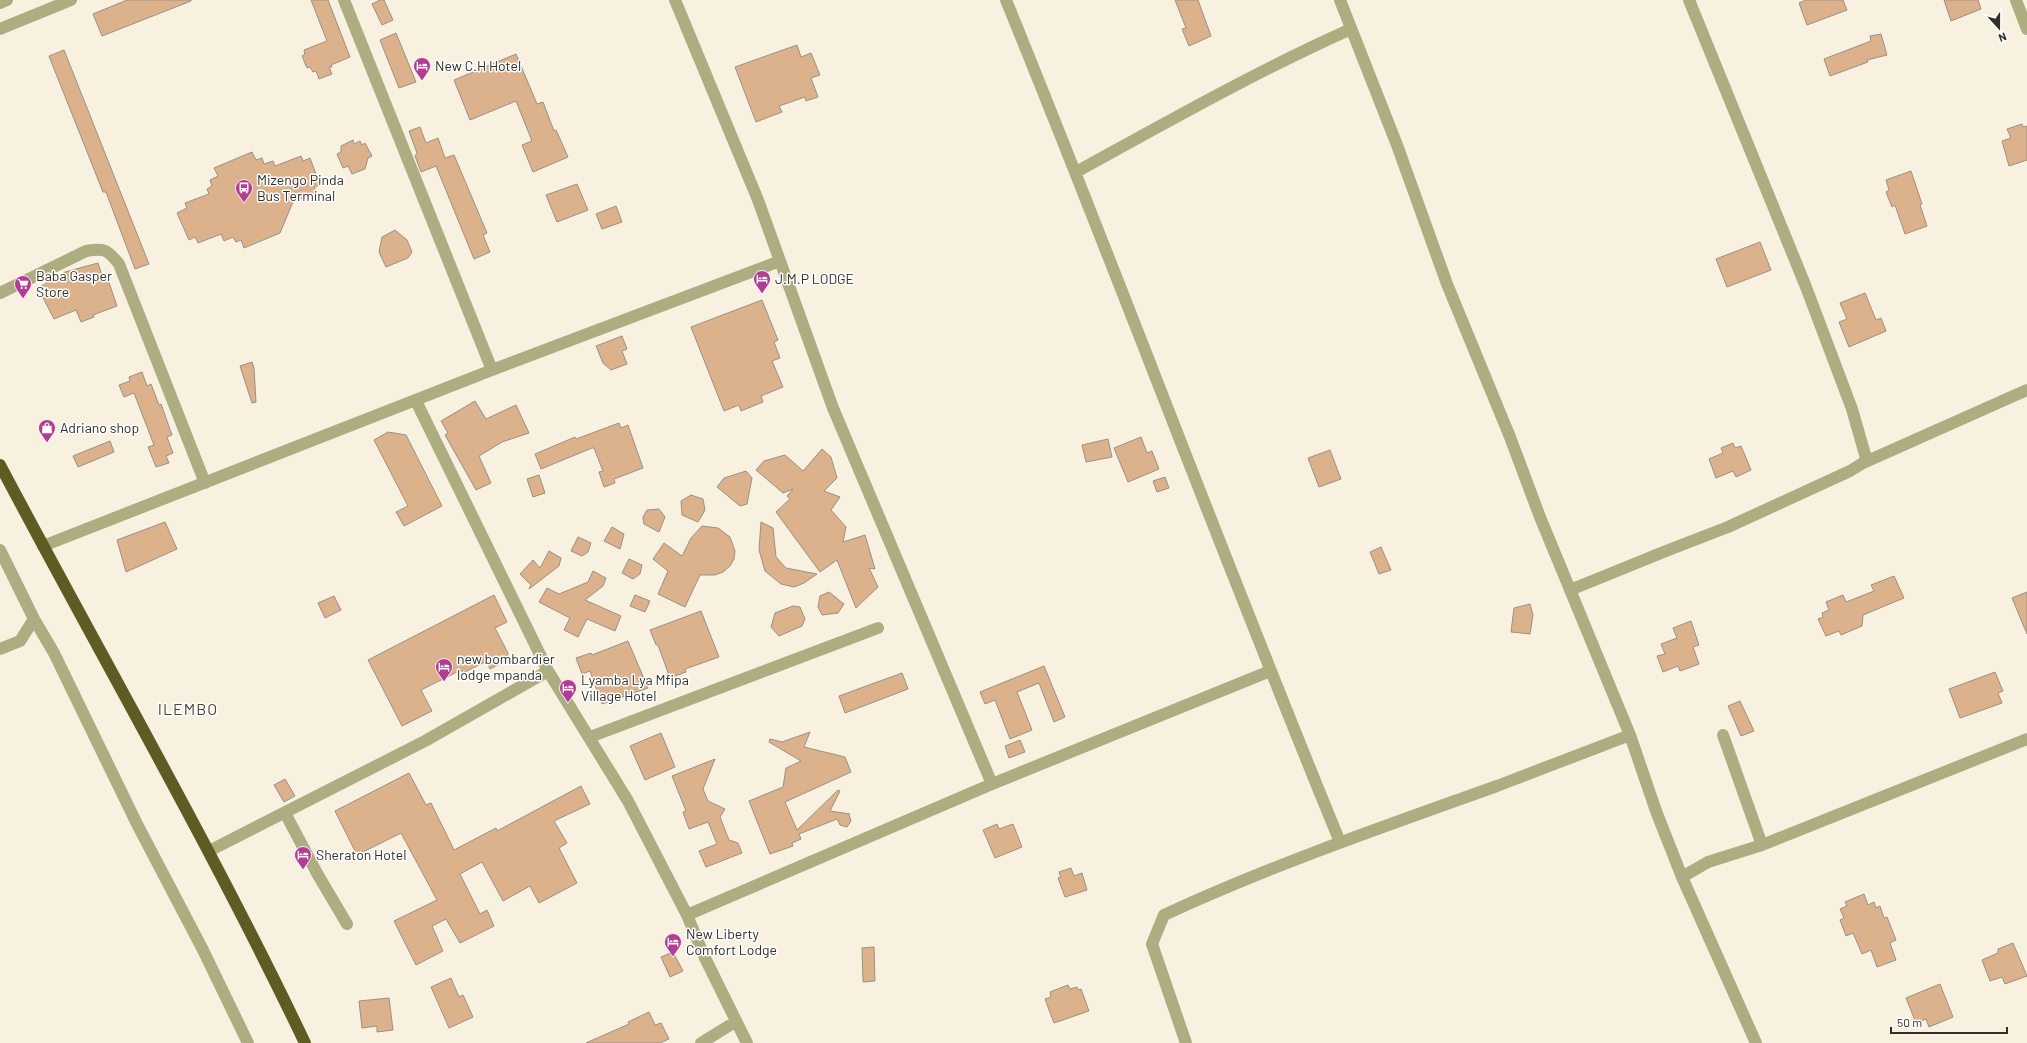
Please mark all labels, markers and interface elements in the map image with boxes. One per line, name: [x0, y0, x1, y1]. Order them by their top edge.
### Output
north arrow: [1979, 8, 2019, 48]
text: N: [1997, 30, 2009, 45]
hotel icon: New C.H Hotel: [412, 56, 432, 81]
place label: New C.H Hotel: [435, 57, 521, 74]
place label: Mizengo Pinda Bus Terminal: [257, 171, 344, 204]
bus stop icon: Mizengo Pinda Bus Terminal: [234, 178, 254, 203]
place label: Baba Gasper Store: [36, 267, 112, 300]
hotel icon: J.M.P LODGE: [752, 269, 772, 294]
place label: J.M.P LODGE: [775, 270, 854, 287]
supermarket icon: Baba Gasper Store: [13, 274, 33, 299]
shop icon: Adriano shop: [37, 418, 57, 443]
place label: Adriano shop: [60, 419, 139, 436]
place label: new bombardier lodge mpanda: [457, 650, 555, 683]
hotel icon: new bombardier lodge mpanda: [434, 657, 454, 682]
place label: Lyamba Lya Mfipa Village Hotel: [581, 671, 689, 704]
hotel icon: Lyamba Lya Mfipa Village Hotel: [558, 678, 578, 703]
district label: ILEMBO: [158, 699, 218, 718]
hotel icon: Sheraton Hotel: [293, 845, 313, 870]
place label: Sheraton Hotel: [316, 846, 406, 863]
place label: New Liberty Comfort Lodge: [686, 925, 777, 958]
hotel icon: New Liberty Comfort Lodge: [663, 932, 683, 957]
scale bar: [1891, 1009, 2007, 1035]
text: 50 m: [1897, 1015, 1922, 1029]

